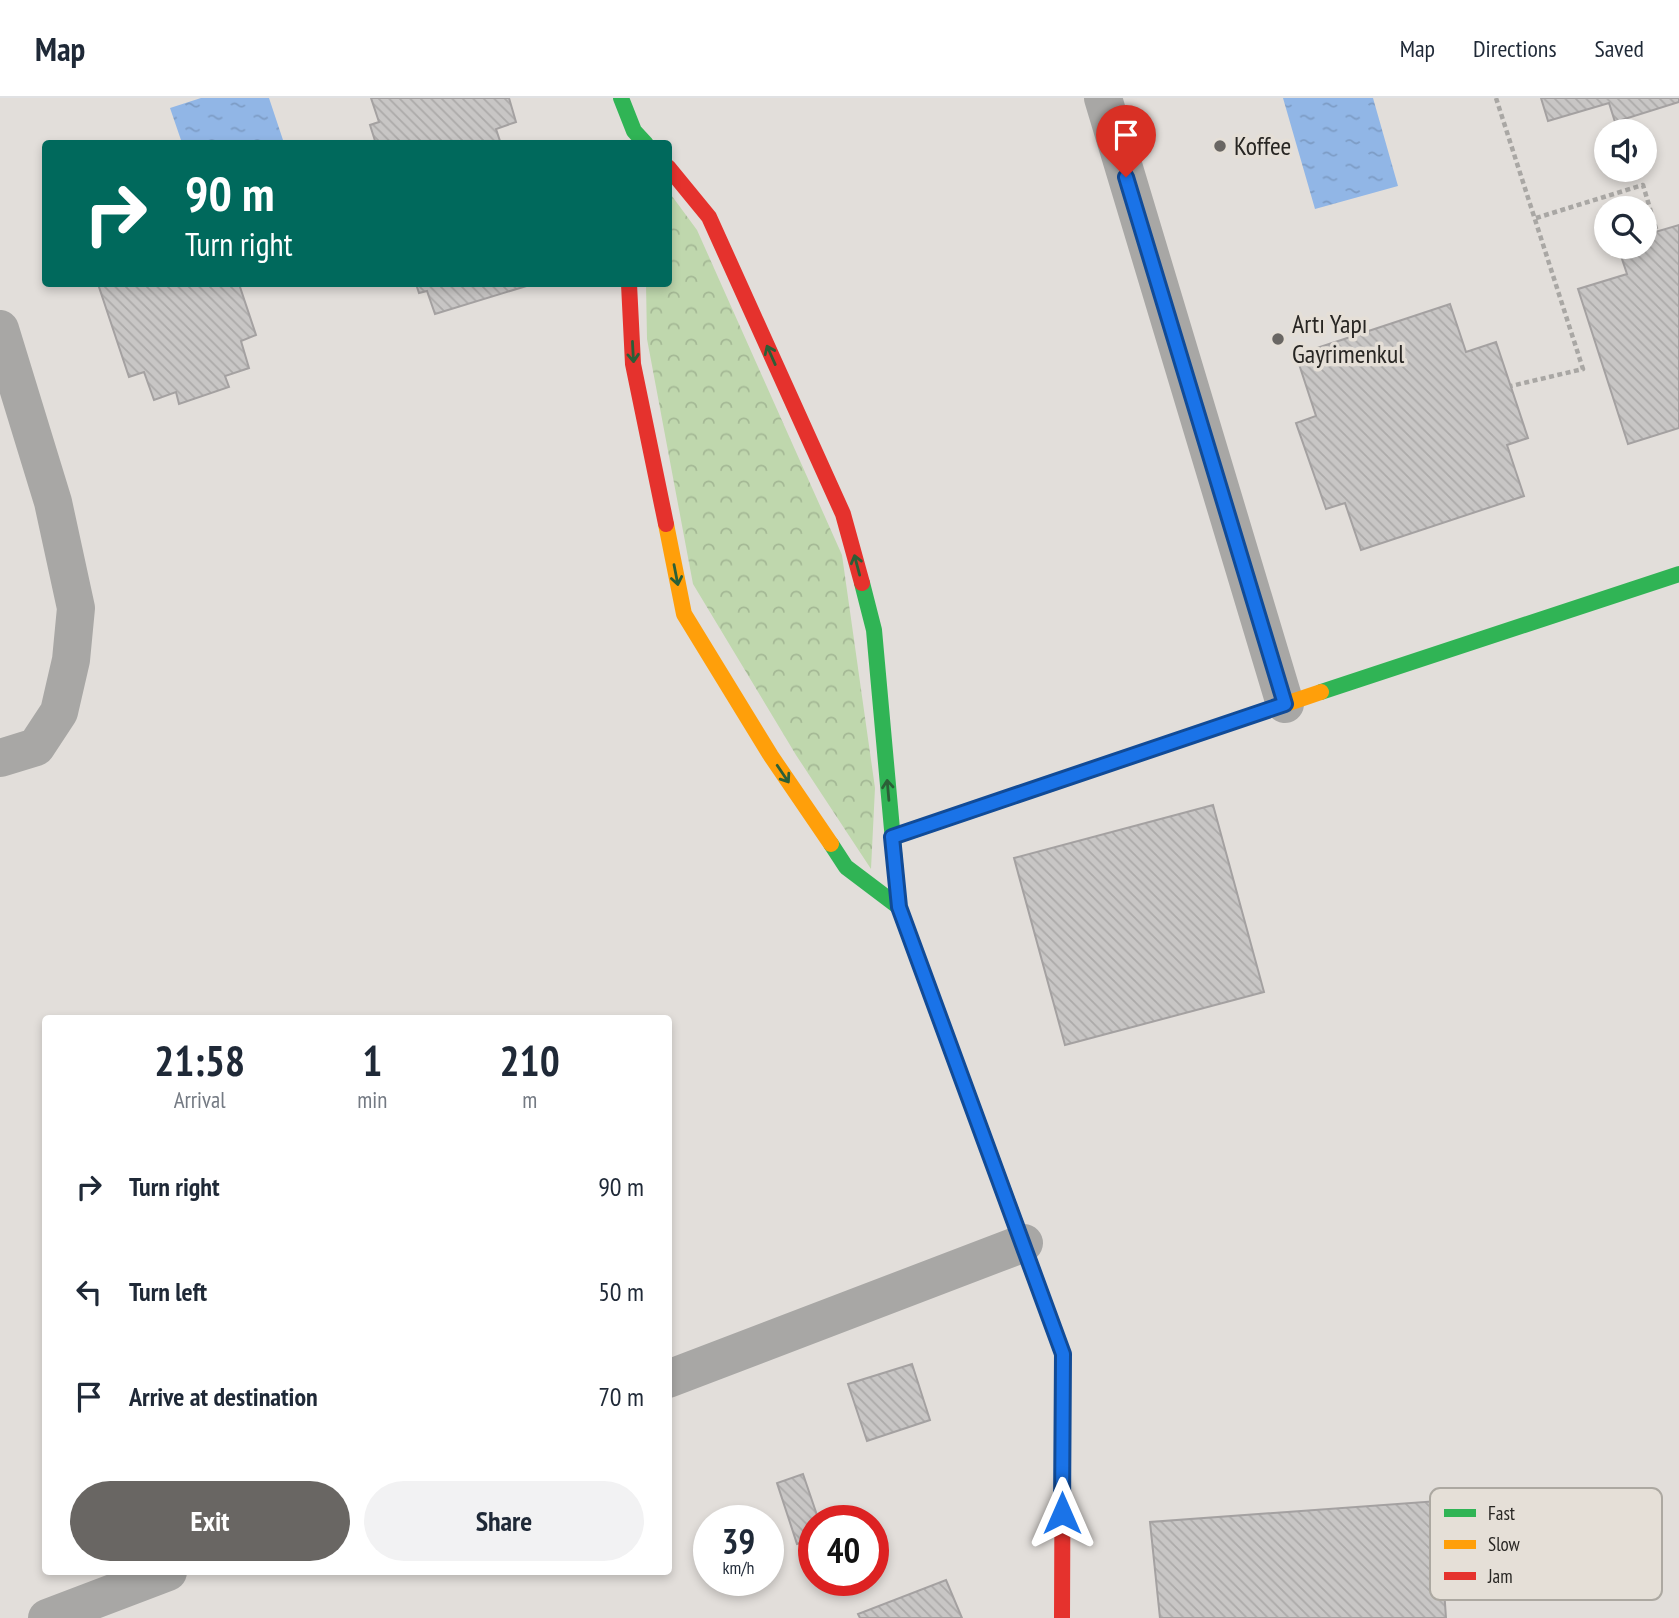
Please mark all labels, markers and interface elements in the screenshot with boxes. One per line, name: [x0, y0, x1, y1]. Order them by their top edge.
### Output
text: Map: [35, 27, 85, 70]
text: Map: [1400, 33, 1435, 64]
text: Directions: [1473, 33, 1557, 64]
text: Saved: [1595, 33, 1644, 64]
pin: [1096, 105, 1156, 177]
icon: arrive: [1107, 116, 1145, 154]
map controls: [1594, 119, 1657, 259]
button: sound: [1594, 119, 1657, 182]
place label: Koffee: [1234, 129, 1291, 162]
marker: Koffee: [1212, 138, 1228, 154]
text: 90 m: [185, 161, 274, 225]
icon: right: [70, 168, 161, 259]
button: search: [1594, 196, 1657, 259]
text: Turn right: [185, 223, 293, 265]
place label: Artı Yapı Gayrimenkul: [1292, 307, 1404, 370]
marker: Artı Yapı Gayrimenkul: [1270, 331, 1286, 347]
one-way arrow: [626, 340, 639, 363]
one-way arrow: [764, 345, 777, 366]
one-way arrow: [849, 555, 862, 577]
one-way arrow: [670, 563, 684, 586]
one-way arrow: [776, 763, 790, 783]
one-way arrow: [881, 779, 894, 802]
text: 21:58: [154, 1033, 245, 1088]
text: 1: [362, 1033, 382, 1088]
text: 210: [500, 1033, 560, 1088]
text: Arrival: [174, 1085, 226, 1114]
text: min: [357, 1085, 387, 1114]
text: m: [522, 1085, 537, 1114]
icon: right: [70, 1168, 108, 1206]
text: Turn right: [129, 1170, 220, 1203]
text: 90 m: [598, 1170, 644, 1203]
icon: left: [70, 1273, 108, 1311]
text: Turn left: [129, 1275, 207, 1308]
text: 50 m: [598, 1275, 644, 1308]
icon: arrive: [70, 1378, 108, 1416]
text: Arrive at destination: [129, 1380, 318, 1413]
text: 70 m: [598, 1380, 644, 1413]
position arrow: [1025, 1476, 1099, 1550]
button: Exit: [70, 1481, 350, 1561]
button: Share: [364, 1481, 644, 1561]
legend: [1430, 1488, 1662, 1600]
text: Fast: [1488, 1501, 1516, 1525]
speed limit sign: 40: [798, 1505, 889, 1596]
text: 39: [722, 1518, 755, 1564]
text: Slow: [1488, 1532, 1521, 1556]
text: km/h: [723, 1556, 754, 1579]
text: Jam: [1487, 1564, 1513, 1588]

